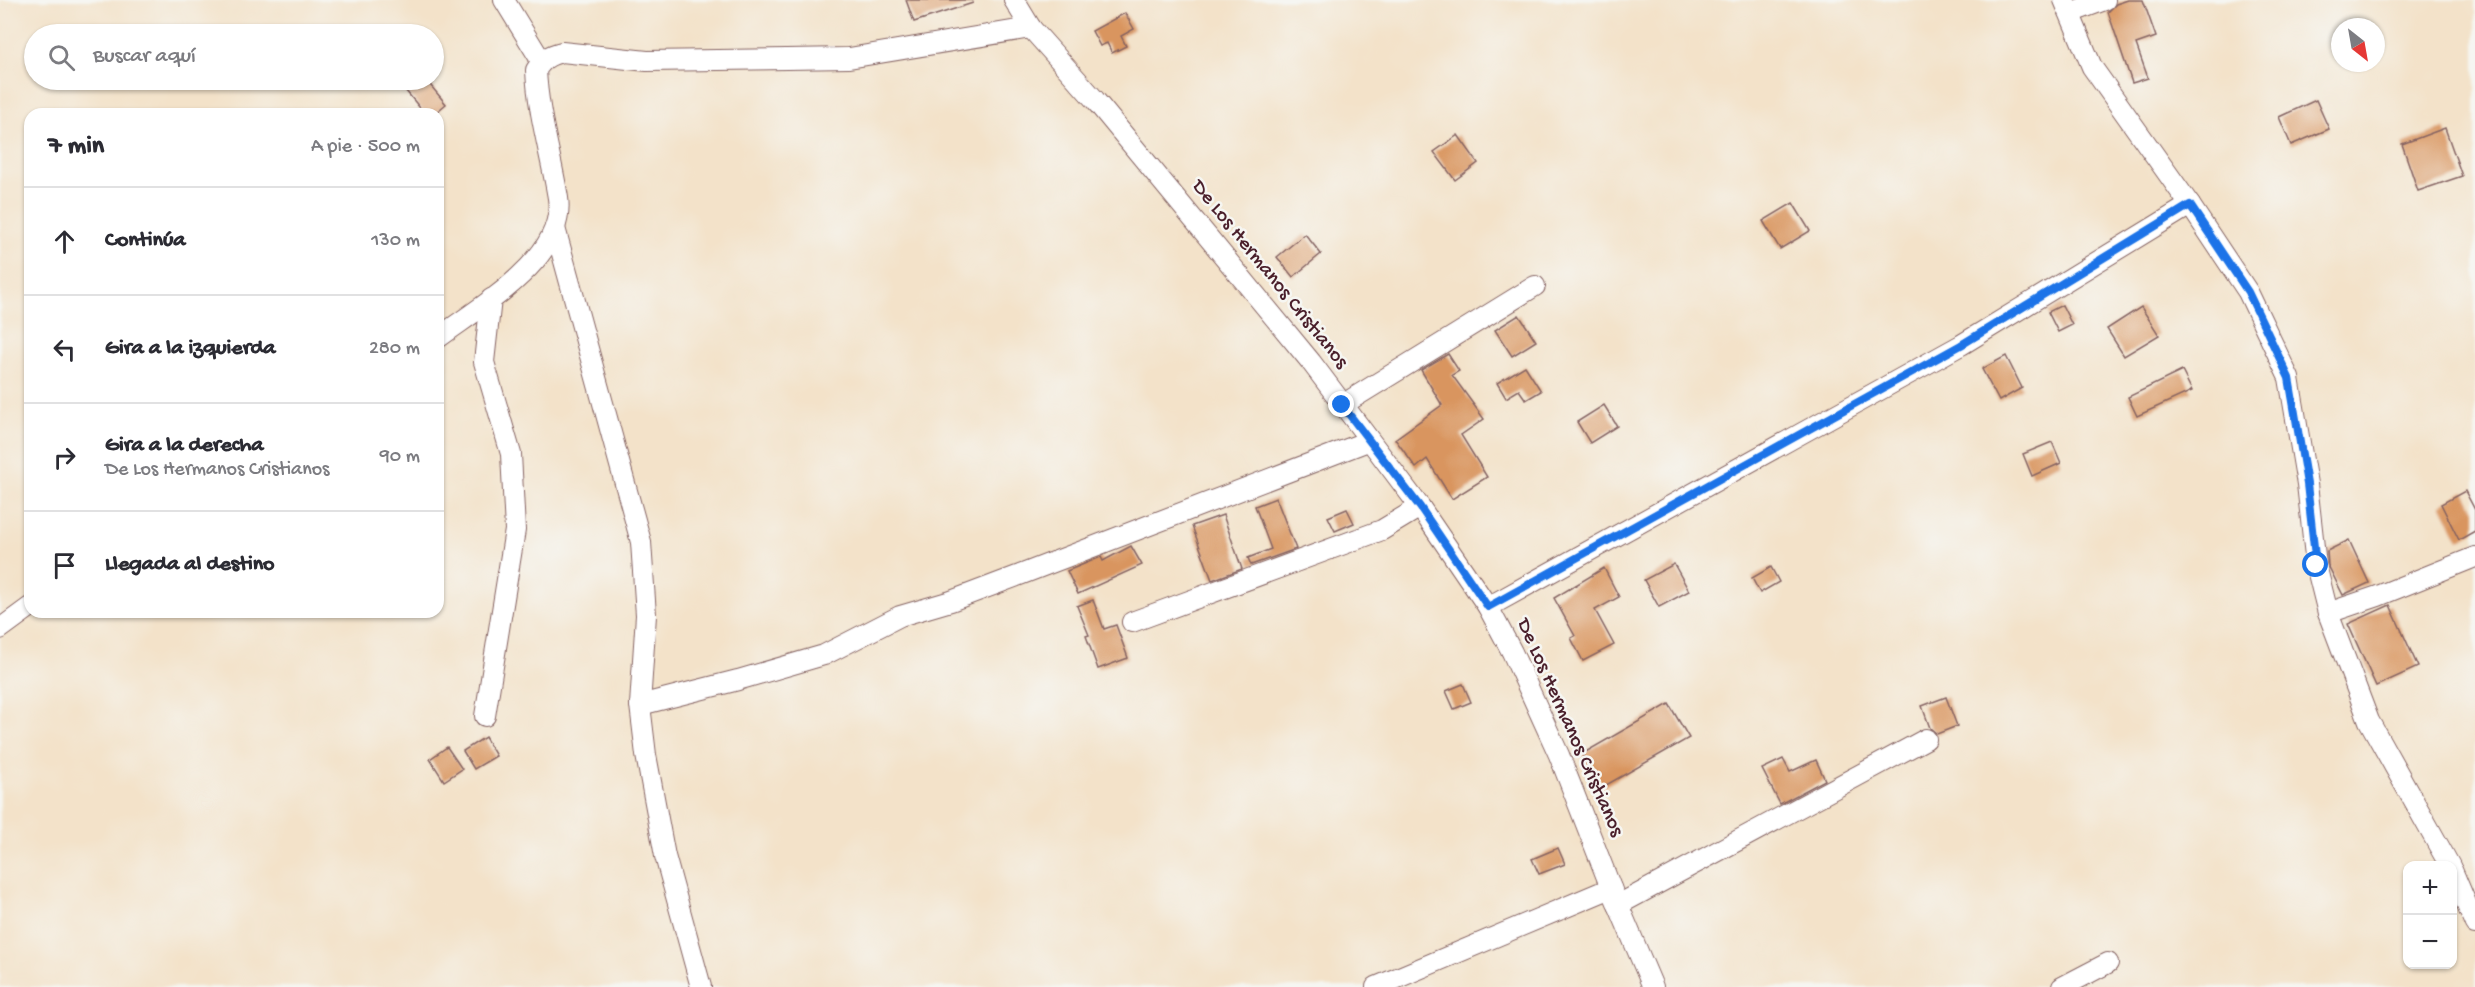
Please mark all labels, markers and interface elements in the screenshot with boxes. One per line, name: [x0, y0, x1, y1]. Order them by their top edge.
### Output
north arrow: [2331, 18, 2385, 72]
search box: [24, 24, 444, 90]
icon: search: [45, 41, 78, 74]
text: Buscar aquí: [93, 44, 196, 70]
text: 7 min: [48, 132, 104, 163]
text: A pie · 500 m: [311, 136, 420, 159]
street label: De Los Hermanos Cristianos: [1184, 174, 1354, 375]
icon: ahead: [48, 225, 81, 258]
text: Continúa: [105, 228, 186, 254]
text: 130 m: [371, 230, 420, 253]
icon: left: [48, 333, 81, 366]
text: Gira a la izquierda: [105, 336, 276, 362]
text: 280 m: [369, 338, 420, 361]
route end: [1328, 391, 1354, 417]
text: Gira a la derecha: [105, 433, 263, 459]
icon: right: [48, 441, 81, 474]
text: 90 m: [380, 446, 420, 469]
text: De Los Hermanos Cristianos: [105, 459, 329, 482]
icon: arrive: [48, 549, 81, 582]
route start: [2302, 551, 2328, 577]
text: Llegada al destino: [105, 552, 275, 578]
street label: De Los Hermanos Cristianos: [1509, 613, 1629, 842]
map controls: [2403, 861, 2457, 969]
button: +: [2403, 861, 2457, 915]
button: −: [2403, 915, 2457, 969]

